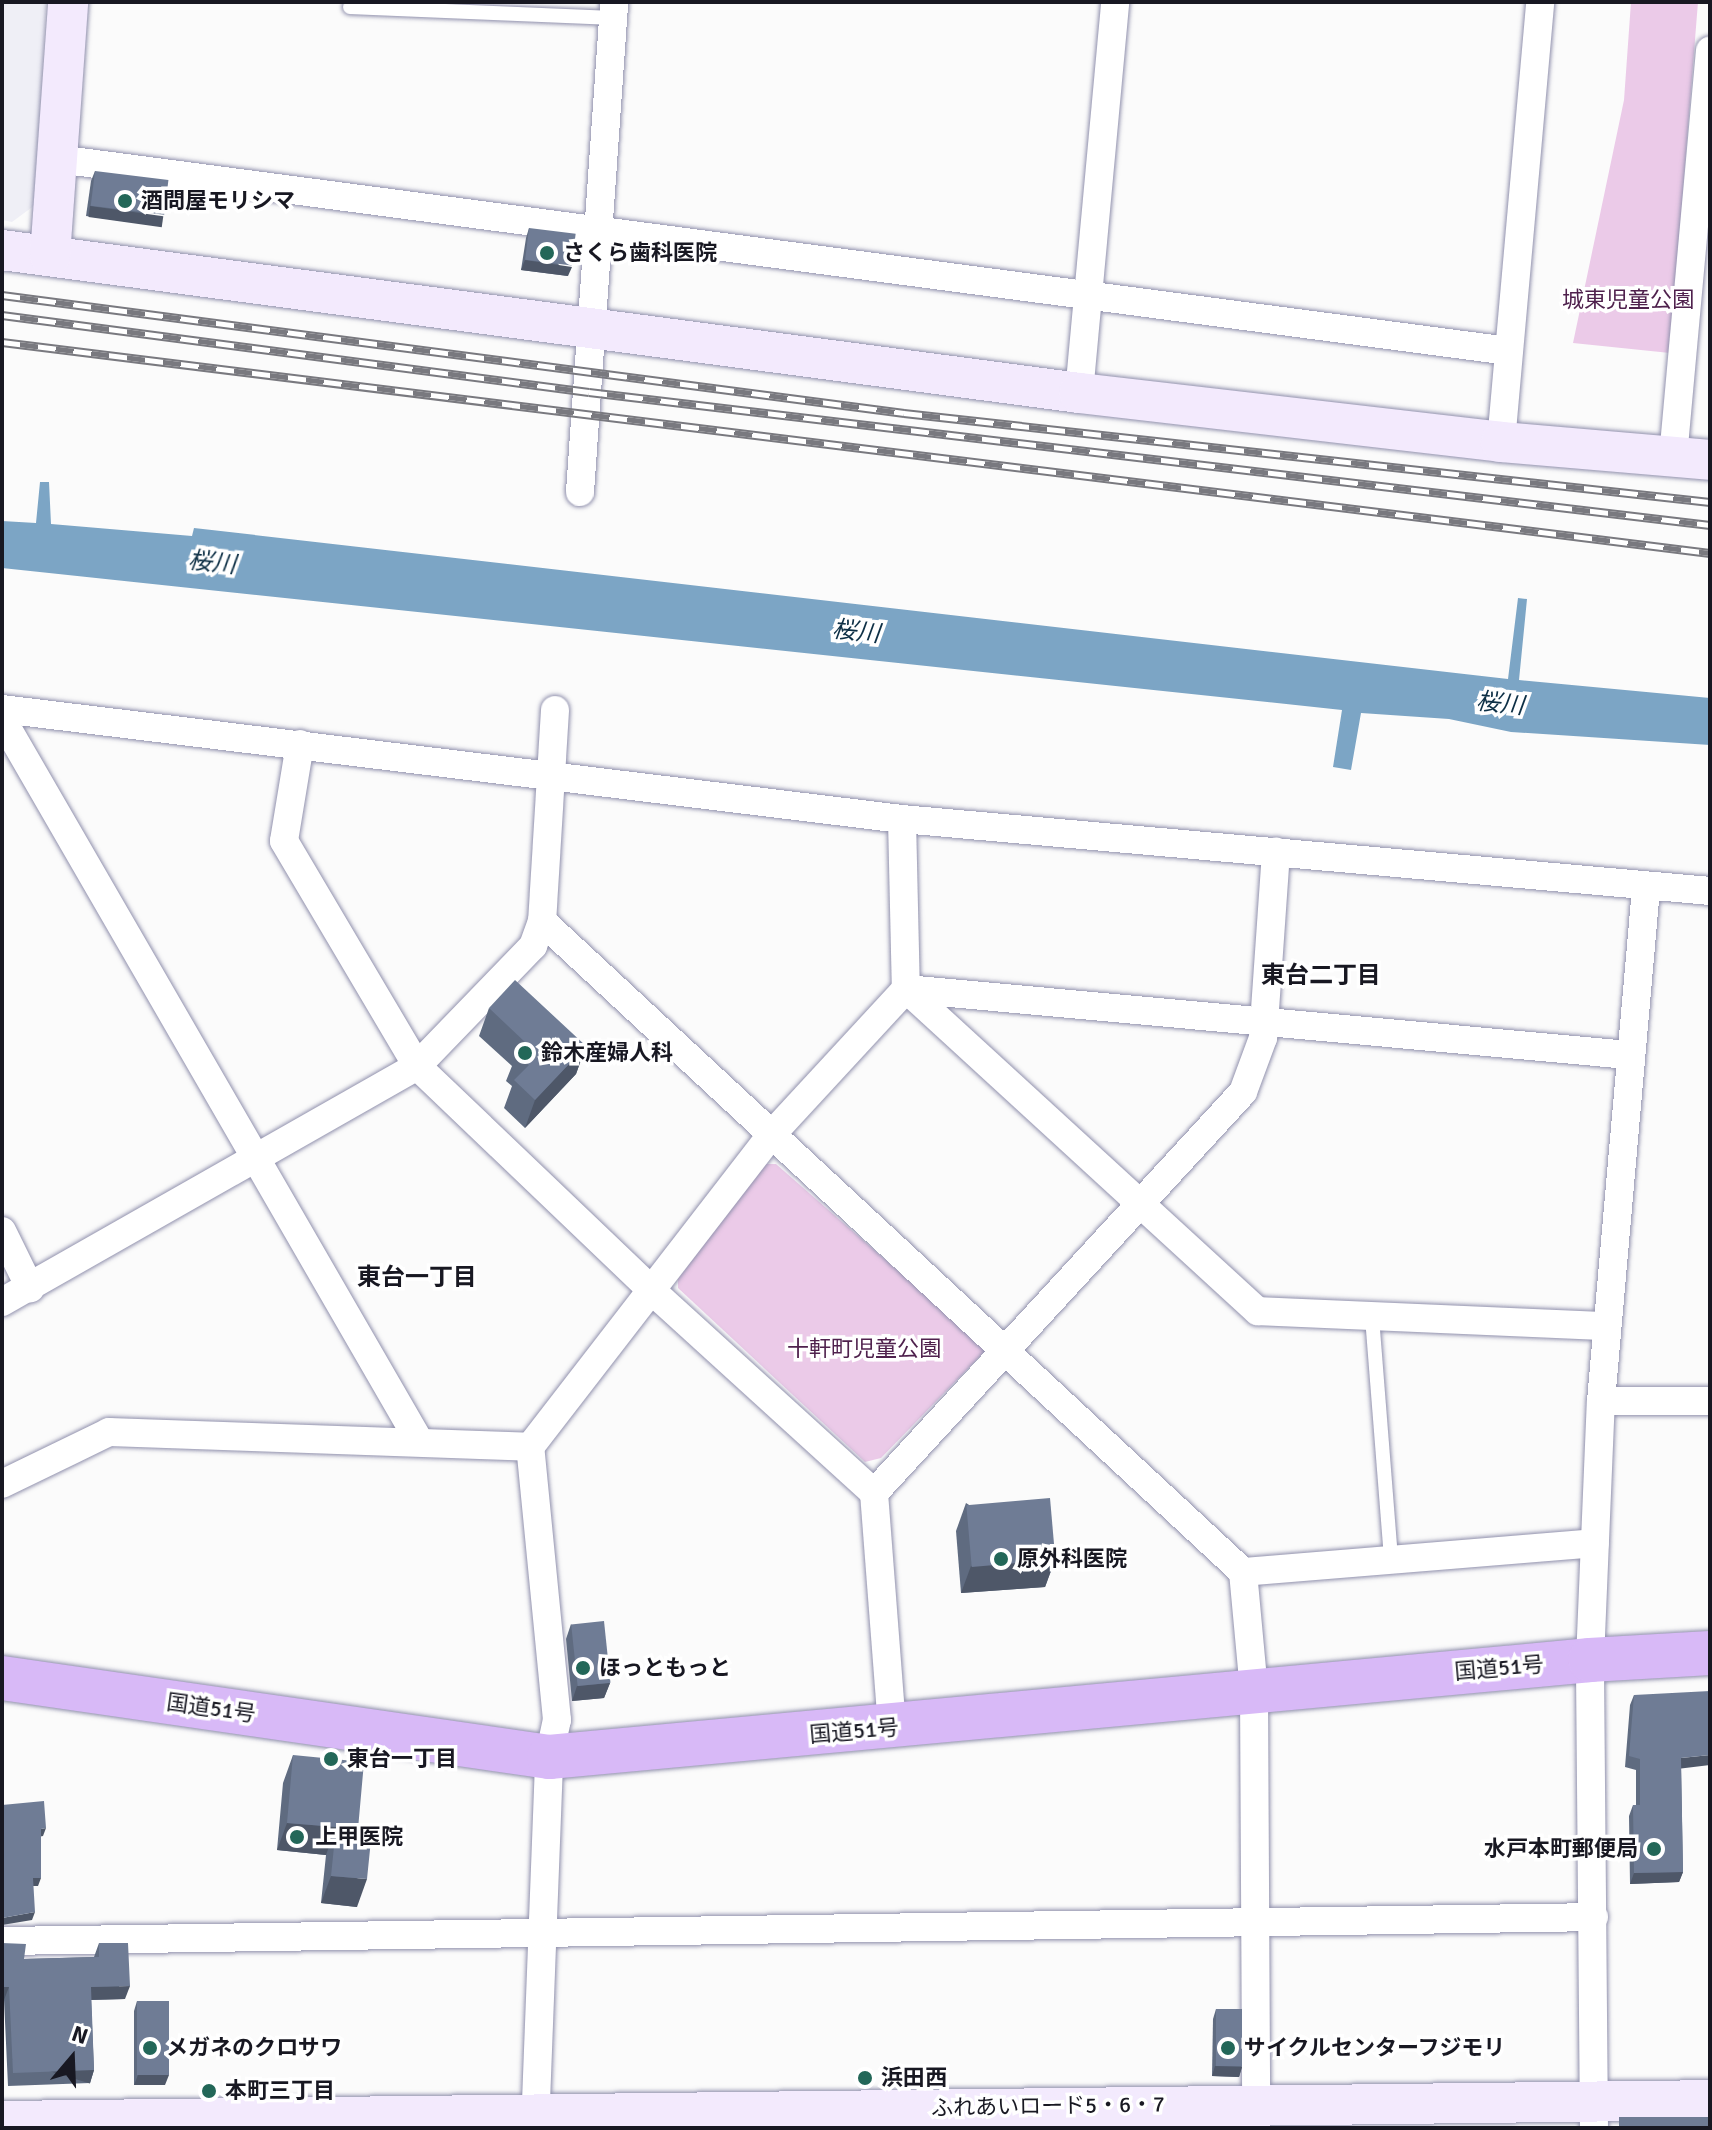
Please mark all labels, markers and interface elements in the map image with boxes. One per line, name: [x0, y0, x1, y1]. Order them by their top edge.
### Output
place label: 酒問屋モリシマ: [141, 188, 295, 214]
marker: 酒問屋モリシマ: [116, 192, 134, 210]
place label: さくら歯科医院: [563, 240, 717, 266]
marker: さくら歯科医院: [538, 244, 556, 262]
park label: 城東児童公園: [1562, 287, 1694, 313]
water label: 桜川: [187, 546, 237, 580]
water label: 桜川: [831, 615, 881, 649]
water label: 桜川: [1475, 687, 1525, 721]
district label: 東台二丁目: [1261, 962, 1381, 990]
place label: 鈴木産婦人科: [541, 1040, 673, 1066]
marker: 鈴木産婦人科: [516, 1044, 534, 1062]
district label: 東台一丁目: [357, 1264, 477, 1292]
park label: 十軒町児童公園: [787, 1336, 941, 1362]
place label: 原外科医院: [1017, 1546, 1127, 1572]
marker: 原外科医院: [992, 1550, 1010, 1568]
street label: 国道51号: [1453, 1651, 1545, 1685]
place label: ほっともっと: [599, 1655, 731, 1681]
marker: ほっともっと: [574, 1659, 592, 1677]
street label: 国道51号: [165, 1689, 257, 1727]
street label: 国道51号: [808, 1714, 900, 1748]
place label: 東台一丁目: [347, 1746, 457, 1772]
marker: 東台一丁目: [322, 1750, 340, 1768]
place label: 上甲医院: [315, 1824, 403, 1850]
marker: 上甲医院: [286, 1826, 308, 1848]
place label: 水戸本町郵便局: [1484, 1836, 1638, 1862]
marker: 水戸本町郵便局: [1645, 1840, 1663, 1858]
north arrow: [32, 2018, 112, 2098]
text: N: [68, 2020, 92, 2050]
place label: メガネのクロサワ: [166, 2035, 342, 2061]
place label: サイクルセンターフジモリ: [1244, 2035, 1508, 2061]
marker: メガネのクロサワ: [141, 2039, 159, 2057]
marker: サイクルセンターフジモリ: [1219, 2039, 1237, 2057]
place label: 浜田西: [881, 2065, 947, 2091]
marker: 浜田西: [856, 2069, 874, 2087]
place label: 本町三丁目: [225, 2078, 335, 2104]
marker: 本町三丁目: [200, 2082, 218, 2100]
street label: ふれあいロード5・6・7: [931, 2091, 1165, 2121]

